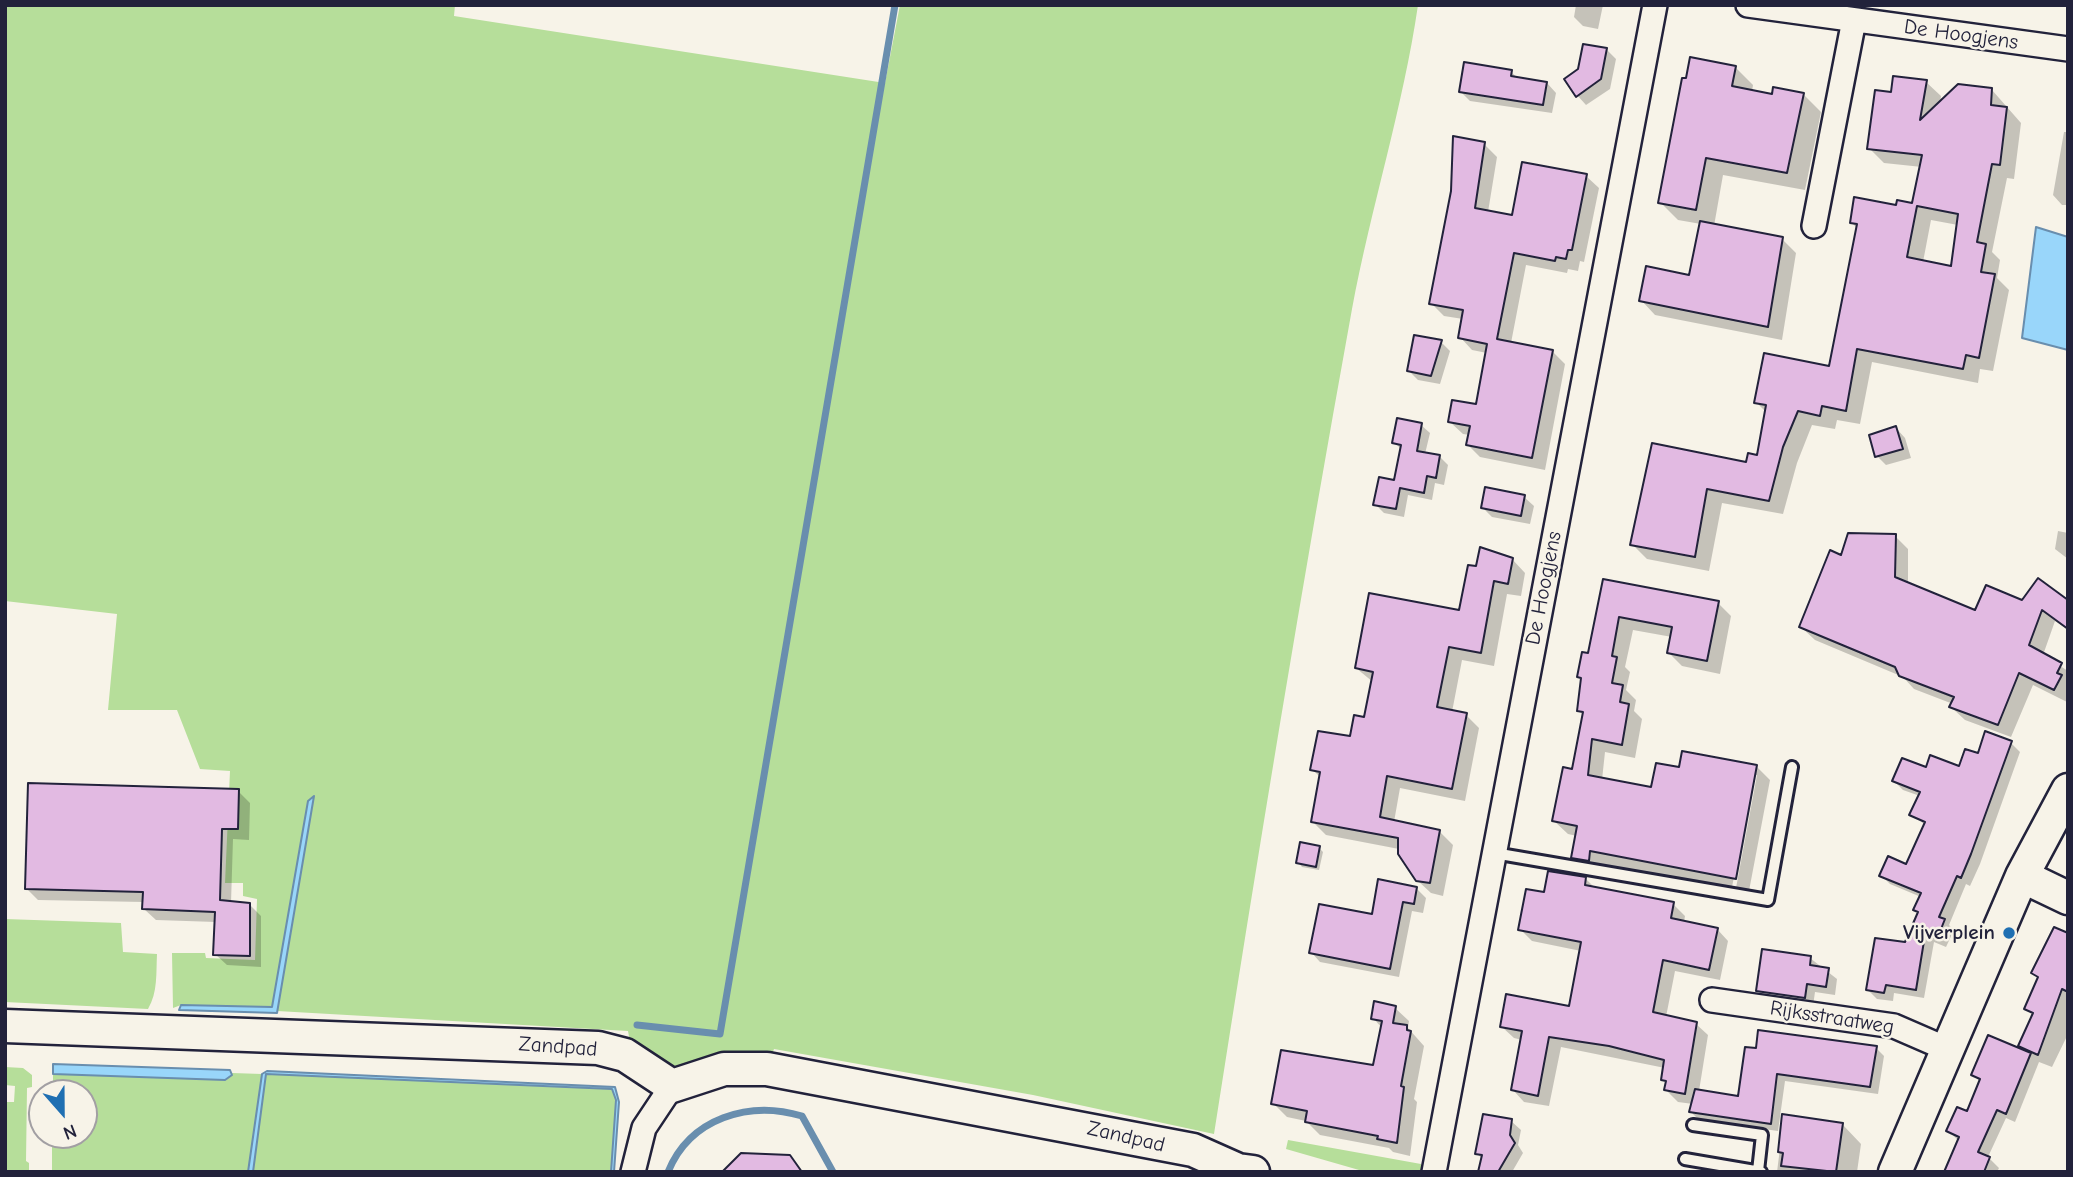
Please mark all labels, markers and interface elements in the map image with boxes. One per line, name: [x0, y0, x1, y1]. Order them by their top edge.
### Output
street label: De Hoogjens: [1902, 15, 2020, 55]
street label: De Hoogjens: [1521, 529, 1567, 647]
place label: Vijverplein: [1903, 920, 1995, 946]
marker: Vijverplein: [2001, 925, 2017, 941]
street label: Rijksstraatweg: [1768, 996, 1896, 1040]
street label: Zandpad: [518, 1032, 598, 1062]
north arrow: [28, 1079, 98, 1149]
street label: Zandpad: [1085, 1116, 1167, 1158]
text: N: [60, 1119, 80, 1144]

